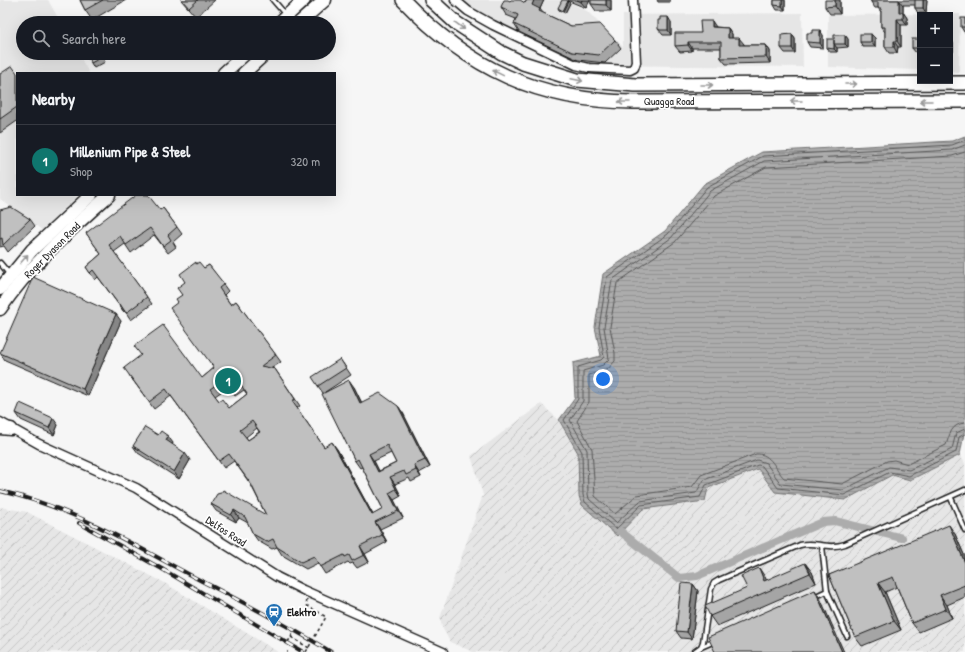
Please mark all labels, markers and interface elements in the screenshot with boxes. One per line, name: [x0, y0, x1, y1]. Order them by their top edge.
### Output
map controls: [917, 12, 953, 84]
button: +: [917, 12, 953, 48]
search box: [16, 16, 336, 60]
one-way arrow: [455, 21, 466, 30]
icon: search: [30, 27, 52, 49]
text: Search here: [62, 28, 126, 49]
button: −: [917, 48, 953, 84]
one-way arrow: [493, 69, 505, 76]
one-way arrow: [570, 76, 583, 84]
one-way arrow: [844, 80, 857, 88]
one-way arrow: [700, 81, 713, 89]
text: Nearby: [32, 87, 75, 110]
street label: Quagga Road: [644, 94, 695, 108]
one-way arrow: [790, 97, 803, 105]
one-way arrow: [920, 97, 933, 105]
one-way arrow: [618, 98, 631, 106]
text: Millenium Pipe & Steel: [70, 141, 190, 162]
text: 1: [43, 152, 47, 170]
text: 320 m: [290, 152, 320, 170]
text: Shop: [70, 162, 92, 180]
street label: Roger Dyason Road: [21, 218, 84, 281]
one-way arrow: [20, 254, 29, 264]
pin: 1: [215, 366, 241, 396]
your location: [593, 369, 613, 389]
street label: Delfos Road: [203, 513, 250, 550]
station icon: Elektro: [264, 602, 284, 627]
place label: Elektro: [287, 605, 317, 619]

